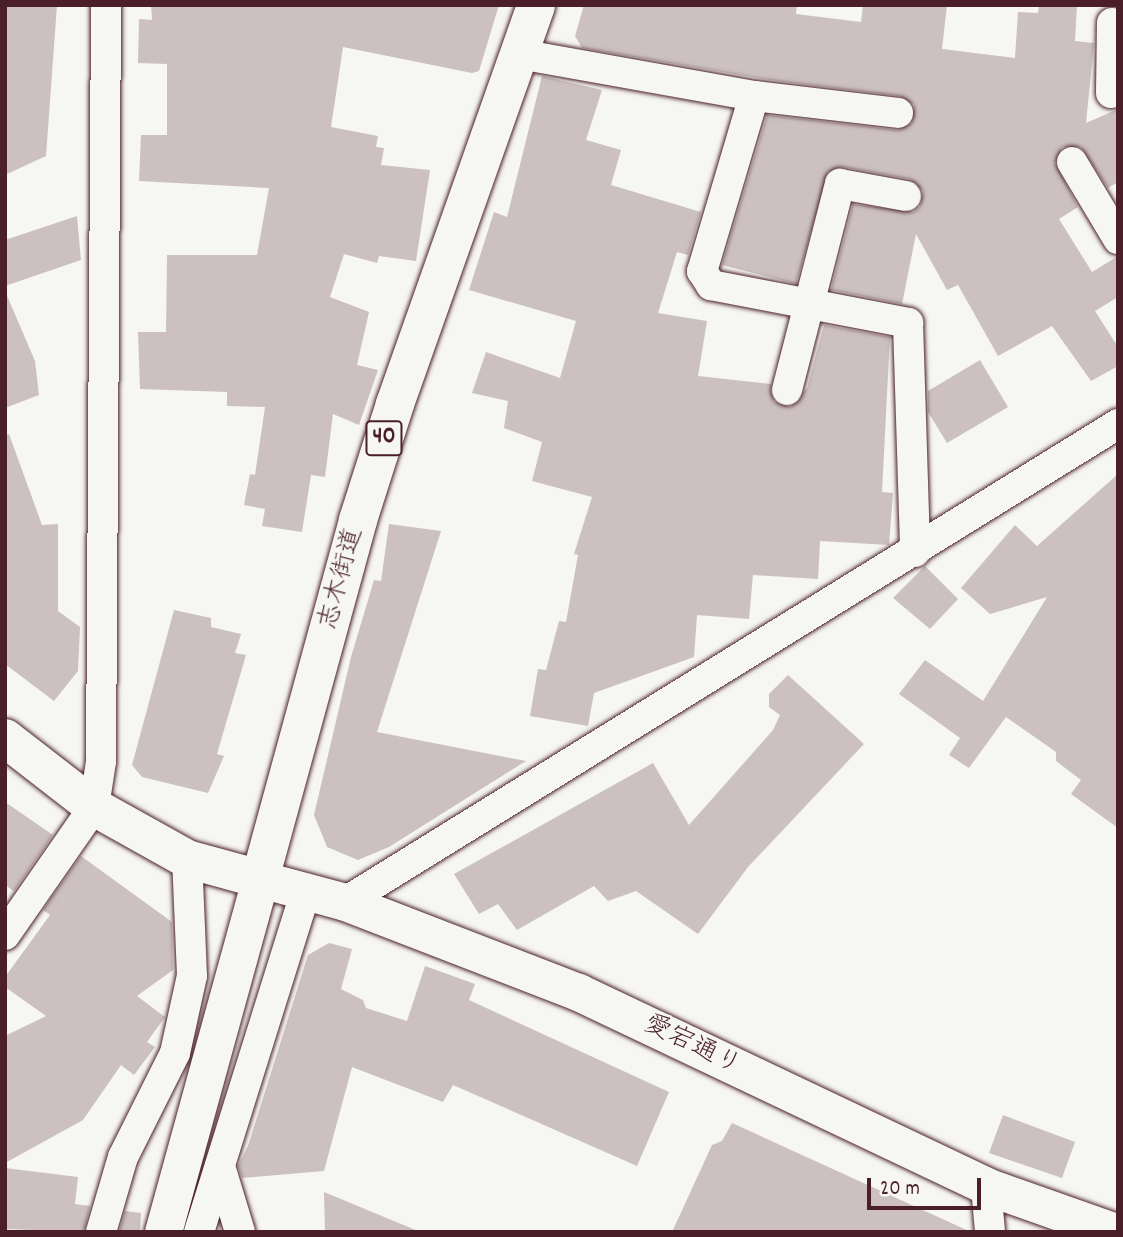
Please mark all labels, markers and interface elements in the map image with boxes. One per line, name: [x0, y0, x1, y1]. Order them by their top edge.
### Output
road number: 40: [365, 418, 403, 458]
street label: 志木街道: [313, 525, 371, 633]
street label: 愛宕通り: [638, 1009, 746, 1083]
scale bar: [871, 1164, 985, 1208]
text: 20 m: [880, 1175, 920, 1205]

